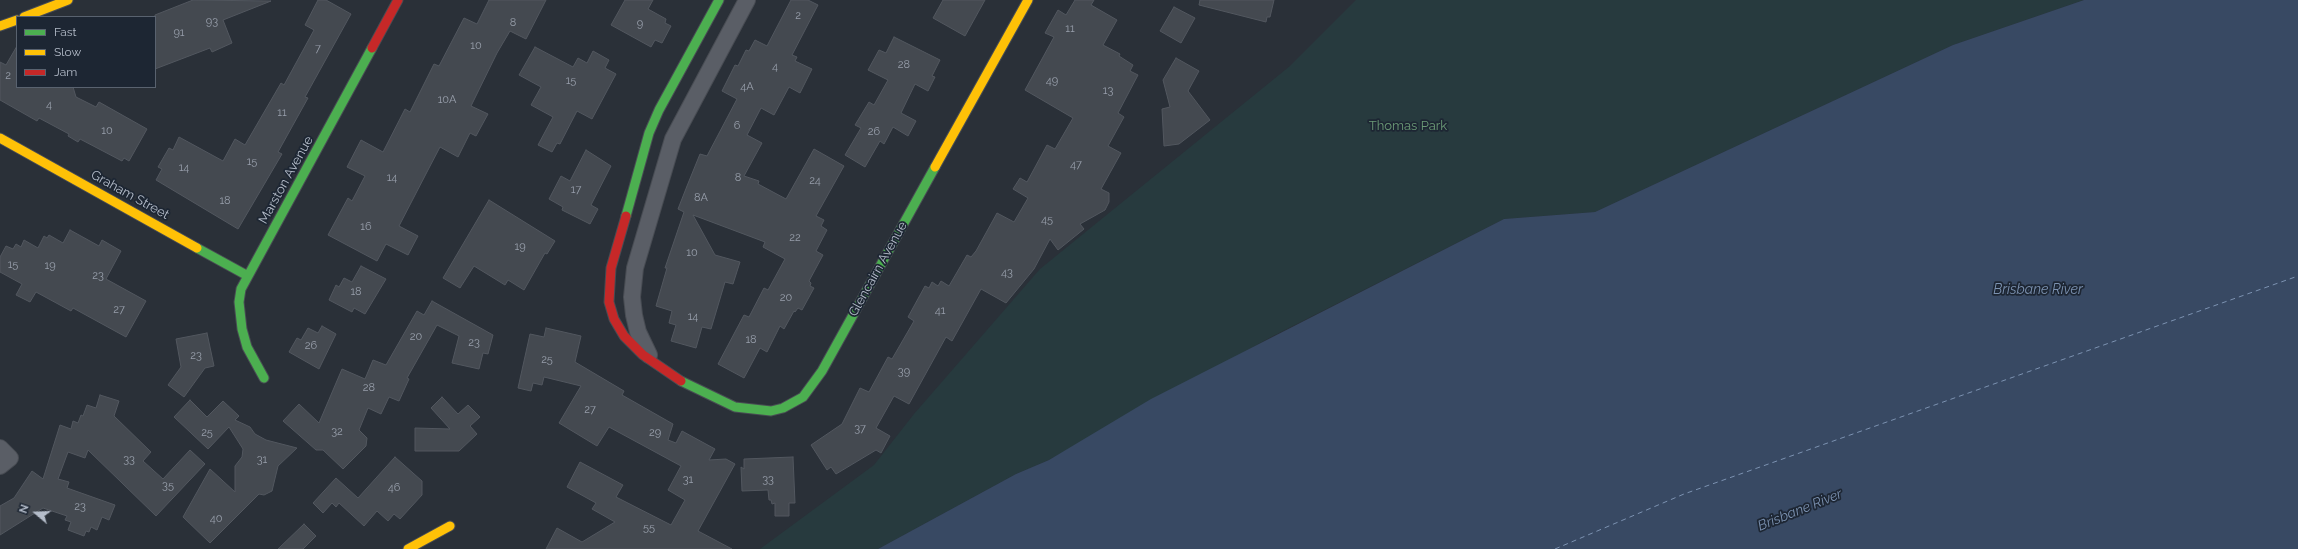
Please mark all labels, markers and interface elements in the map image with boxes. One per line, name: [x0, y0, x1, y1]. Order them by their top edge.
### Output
house number: 2: [795, 9, 801, 23]
house number: 93: [206, 15, 218, 29]
legend: [16, 16, 156, 88]
house number: 8: [510, 16, 516, 30]
house number: 9: [637, 17, 643, 31]
house number: 11: [1065, 22, 1075, 36]
text: Fast: [54, 25, 77, 39]
house number: 91: [173, 26, 185, 40]
house number: 10: [470, 39, 482, 53]
house number: 7: [315, 42, 321, 56]
text: Slow: [54, 45, 81, 59]
house number: 28: [898, 58, 910, 72]
house number: 4: [772, 60, 778, 74]
text: Jam: [54, 65, 77, 79]
house number: 2: [5, 69, 11, 83]
house number: 15: [566, 74, 576, 88]
house number: 49: [1046, 74, 1058, 88]
house number: 4A: [740, 80, 754, 94]
house number: 13: [1103, 84, 1113, 98]
house number: 10A: [438, 93, 456, 107]
house number: 4: [46, 98, 52, 112]
house number: 11: [277, 106, 287, 120]
park label: Thomas Park: [1369, 118, 1447, 134]
house number: 6: [734, 119, 740, 133]
house number: 10: [101, 124, 113, 138]
house number: 26: [868, 125, 880, 139]
street label: Marston Avenue: [255, 133, 317, 227]
house number: 15: [247, 155, 257, 169]
house number: 47: [1070, 158, 1082, 172]
house number: 14: [179, 161, 189, 175]
street label: Graham Street: [88, 167, 172, 223]
house number: 14: [387, 171, 397, 185]
house number: 8: [735, 171, 741, 185]
house number: 24: [809, 174, 821, 188]
house number: 17: [571, 183, 581, 197]
house number: 8A: [694, 191, 708, 205]
house number: 18: [219, 194, 231, 208]
house number: 45: [1041, 213, 1053, 227]
street label: Glencairn Avenue: [845, 219, 911, 319]
house number: 16: [360, 220, 372, 234]
house number: 22: [789, 231, 801, 245]
house number: 19: [514, 240, 526, 254]
house number: 10: [686, 246, 698, 260]
house number: 15: [8, 258, 18, 272]
house number: 19: [44, 259, 56, 273]
house number: 43: [1001, 266, 1013, 280]
house number: 23: [92, 269, 104, 283]
water label: Brisbane River: [1993, 282, 2083, 298]
house number: 18: [350, 285, 362, 299]
house number: 20: [780, 291, 792, 305]
house number: 27: [113, 303, 125, 317]
house number: 41: [935, 304, 945, 318]
house number: 14: [688, 310, 698, 324]
house number: 20: [410, 330, 422, 344]
house number: 18: [745, 333, 757, 347]
house number: 23: [468, 336, 480, 350]
house number: 26: [305, 339, 317, 353]
house number: 23: [190, 349, 202, 363]
house number: 25: [541, 353, 553, 367]
house number: 39: [898, 365, 910, 379]
house number: 28: [363, 381, 375, 395]
house number: 27: [584, 403, 596, 417]
house number: 37: [854, 422, 866, 436]
house number: 32: [331, 425, 343, 439]
house number: 25: [201, 426, 213, 440]
house number: 29: [649, 426, 661, 440]
house number: 33: [123, 453, 135, 467]
house number: 31: [257, 453, 267, 467]
house number: 31: [683, 473, 693, 487]
house number: 33: [762, 473, 774, 487]
house number: 35: [162, 479, 174, 493]
house number: 46: [388, 481, 400, 495]
water label: Brisbane River: [1755, 485, 1845, 535]
north arrow: [16, 493, 56, 533]
house number: 23: [74, 500, 86, 514]
text: N: [17, 503, 32, 515]
house number: 40: [210, 512, 222, 526]
house number: 55: [643, 521, 655, 535]

